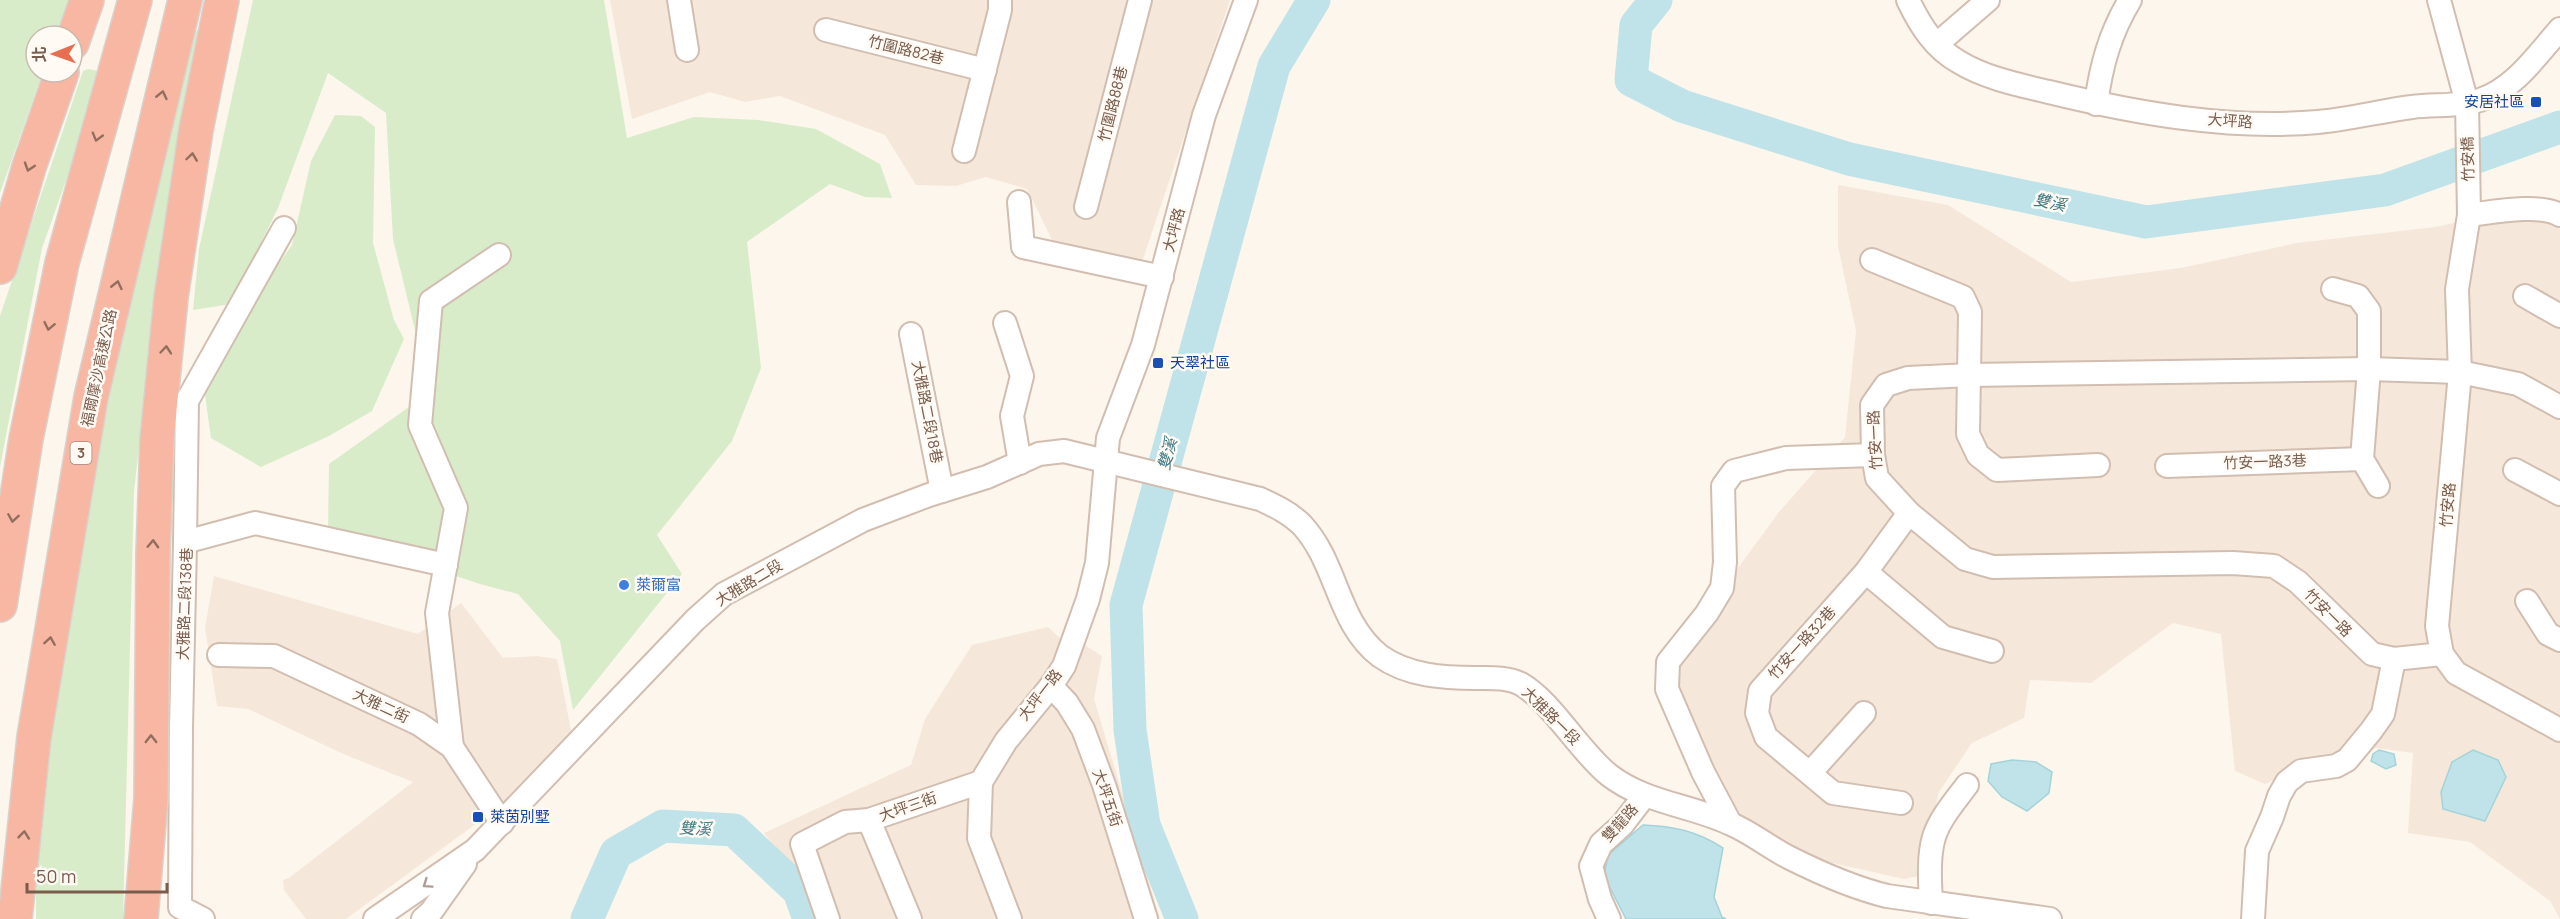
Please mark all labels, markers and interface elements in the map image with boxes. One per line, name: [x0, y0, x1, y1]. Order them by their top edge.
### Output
north arrow: [24, 24, 84, 84]
street label: 竹圍路82巷: [866, 30, 946, 69]
text: 北: [28, 46, 50, 62]
street label: 竹圍路88巷: [1093, 64, 1132, 144]
one-way arrow: [155, 90, 168, 100]
place label: 安居社區: [2464, 91, 2524, 112]
marker: 安居社區: [2529, 95, 2543, 109]
street label: 大坪路: [2207, 108, 2253, 133]
one-way arrow: [92, 132, 105, 142]
street label: 竹安橋: [2457, 136, 2478, 182]
one-way arrow: [185, 152, 197, 161]
one-way arrow: [24, 161, 37, 172]
water label: 雙溪: [2032, 188, 2070, 217]
street label: 大坪路: [1158, 205, 1189, 254]
one-way arrow: [110, 280, 123, 290]
street label: 福爾摩沙高速公路: [76, 307, 121, 429]
one-way arrow: [43, 321, 56, 331]
one-way arrow: [159, 345, 172, 354]
place label: 天翠社區: [1170, 352, 1230, 373]
marker: 天翠社區: [1151, 356, 1165, 370]
street label: 大雅路二段18巷: [907, 359, 948, 465]
street label: 竹安一路: [1862, 410, 1887, 471]
water label: 雙溪: [1152, 434, 1182, 472]
road number: 3: [70, 442, 92, 464]
street label: 竹安一路3巷: [2223, 450, 2307, 473]
street label: 竹安路: [2435, 482, 2460, 528]
one-way arrow: [8, 513, 20, 522]
one-way arrow: [147, 540, 159, 549]
street label: 大雅路二段138巷: [172, 547, 197, 661]
street label: 大雅路二段: [711, 554, 786, 611]
place label: 萊爾富: [636, 574, 681, 595]
marker: 萊爾富: [617, 578, 631, 592]
street label: 竹安一路: [2300, 584, 2357, 641]
street label: 竹安一路32巷: [1763, 602, 1840, 684]
one-way arrow: [43, 637, 56, 647]
street label: 大坪一路: [1013, 665, 1066, 725]
street label: 大雅路一段: [1517, 682, 1585, 750]
street label: 大雅二街: [350, 683, 413, 728]
one-way arrow: [145, 735, 158, 744]
street label: 大坪五街: [1088, 766, 1127, 830]
street label: 大坪三街: [876, 787, 940, 826]
street label: 雙龍路: [1597, 799, 1642, 846]
place label: 萊茵別墅: [490, 806, 550, 827]
marker: 萊茵別墅: [471, 810, 485, 824]
water label: 雙溪: [678, 816, 714, 840]
one-way arrow: [17, 830, 30, 839]
scale bar: [27, 856, 166, 894]
text: 50 m: [36, 864, 76, 888]
one-way arrow: [422, 877, 433, 888]

